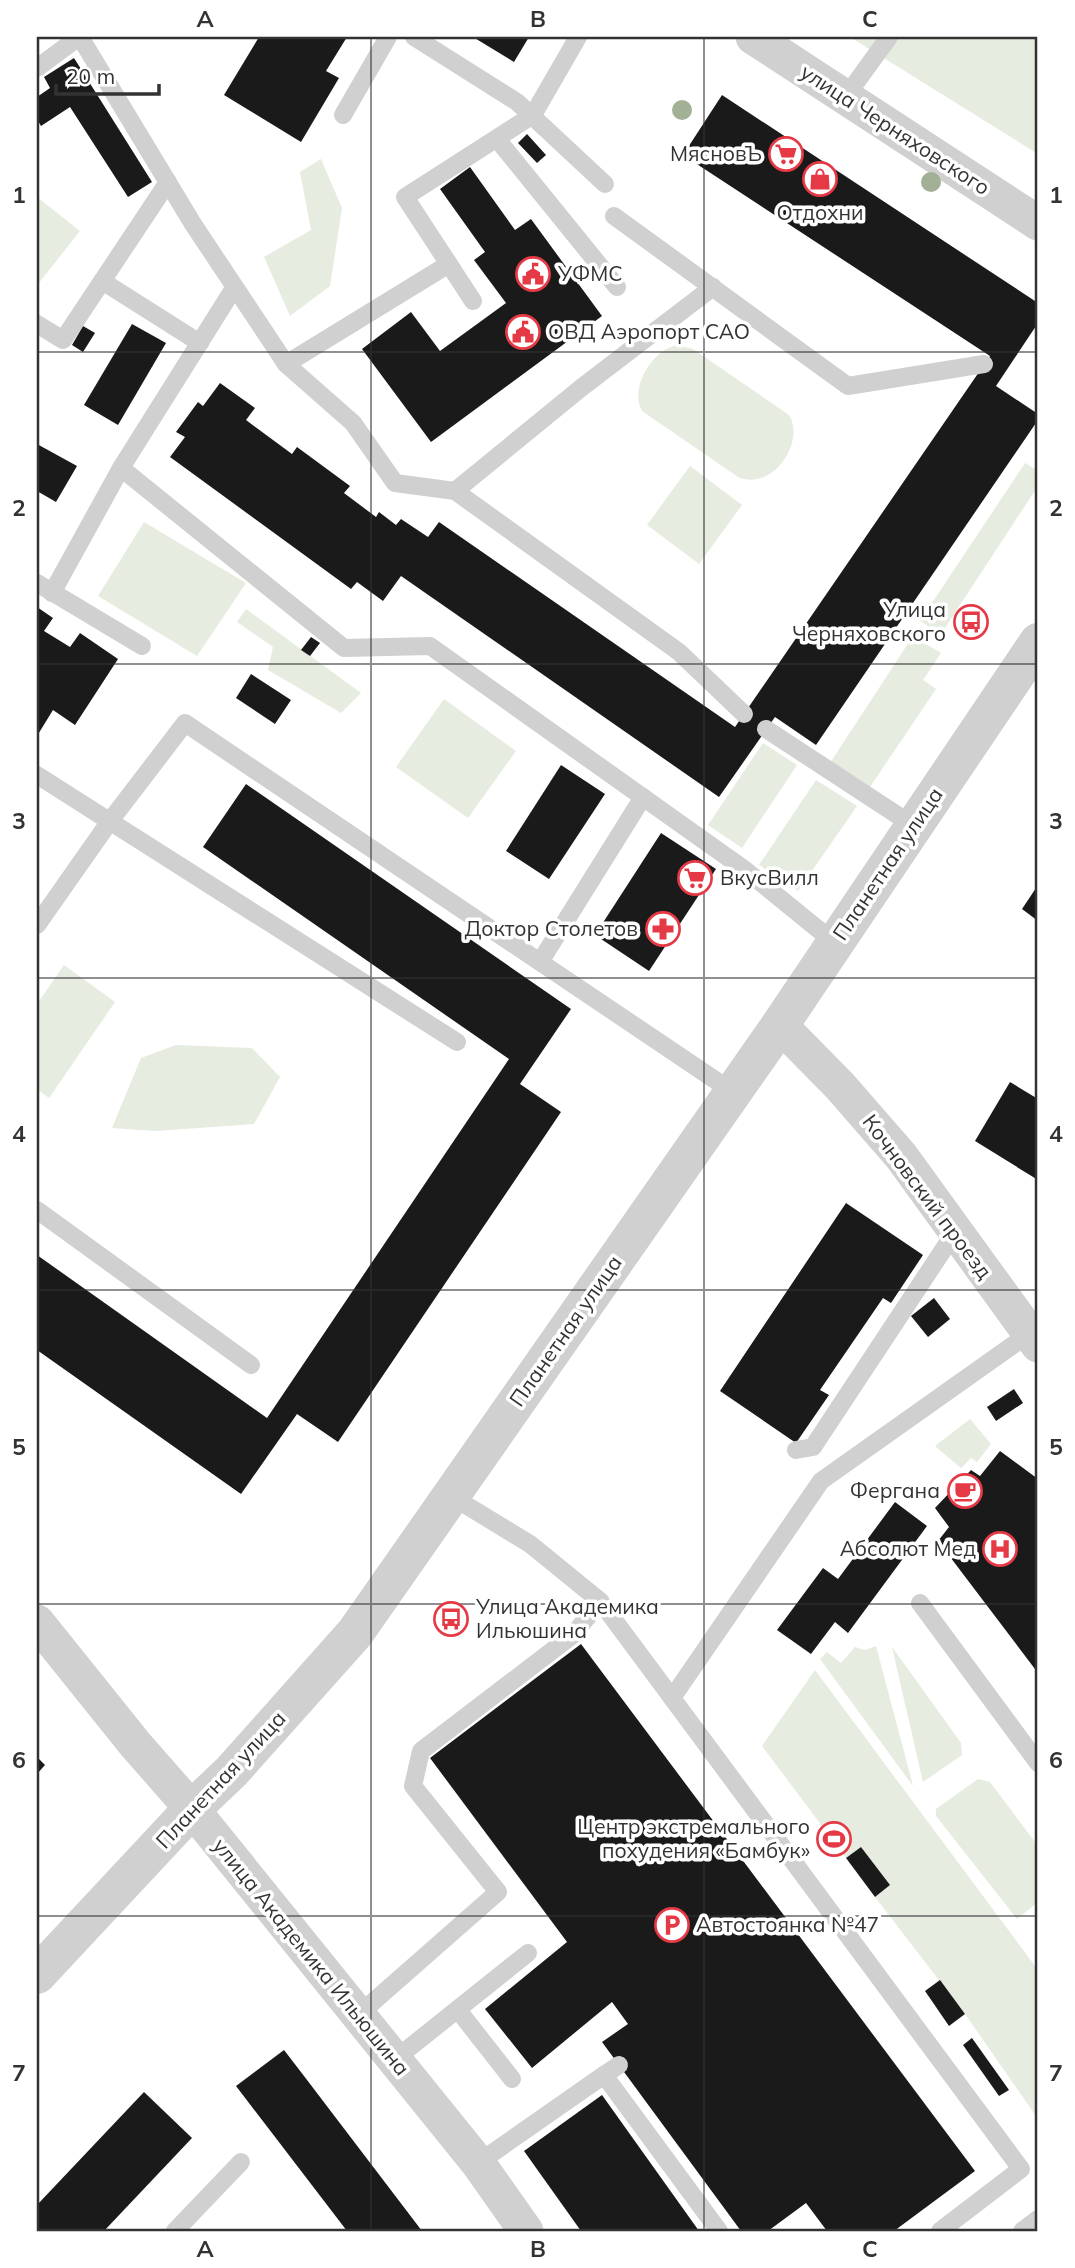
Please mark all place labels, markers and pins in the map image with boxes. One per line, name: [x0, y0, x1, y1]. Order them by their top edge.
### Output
supermarket icon: МясновЪ: [767, 135, 805, 173]
place label: МясновЪ: [670, 140, 762, 166]
shop icon: Отдохни: [801, 160, 839, 198]
place label: Отдохни: [777, 199, 863, 225]
public building icon: УФМС: [514, 255, 552, 293]
place label: УФМС: [557, 260, 623, 286]
public building icon: ОВД Аэропорт САО: [504, 313, 542, 351]
place label: ОВД Аэропорт САО: [548, 318, 750, 344]
place label: Улица Черняховского: [792, 596, 946, 646]
bus stop icon: Улица Черняховского: [952, 603, 990, 641]
supermarket icon: ВкусВилл: [676, 859, 714, 897]
place label: ВкусВилл: [720, 864, 819, 890]
pharmacy icon: Доктор Столетов: [644, 910, 682, 948]
place label: Доктор Столетов: [464, 915, 638, 941]
cafe icon: Фергана: [946, 1472, 984, 1510]
place label: Фергана: [850, 1477, 940, 1503]
hospital icon: Абсолют Мед: [981, 1530, 1019, 1568]
place label: Абсолют Мед: [840, 1535, 976, 1561]
place label: Улица Академика Ильюшина: [475, 1593, 659, 1643]
bus stop icon: Улица Академика Ильюшина: [432, 1600, 470, 1638]
place label: Центр экстремального похудения «Бамбук»: [577, 1813, 810, 1863]
sports icon: Центр экстремального похудения «Бамбук»: [815, 1820, 853, 1858]
parking icon: Автостоянка №47: [653, 1906, 691, 1944]
place label: Автостоянка №47: [696, 1911, 879, 1937]

